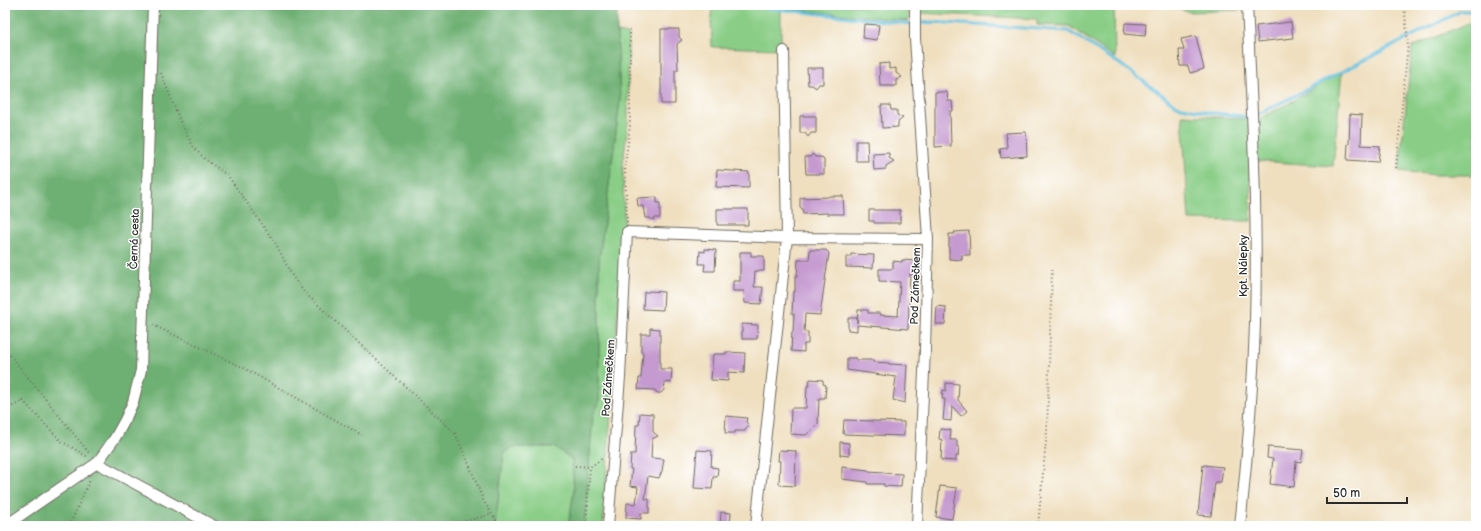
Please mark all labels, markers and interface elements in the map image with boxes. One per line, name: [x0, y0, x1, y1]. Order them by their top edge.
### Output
street label: Černá cesta: [126, 208, 142, 270]
street label: Kpt. Nálepky: [1237, 235, 1250, 297]
street label: Pod Zámečkem: [908, 247, 923, 325]
street label: Pod Zámečkem: [599, 339, 618, 417]
scale bar: [1327, 479, 1407, 505]
text: 50 m: [1333, 486, 1360, 501]

